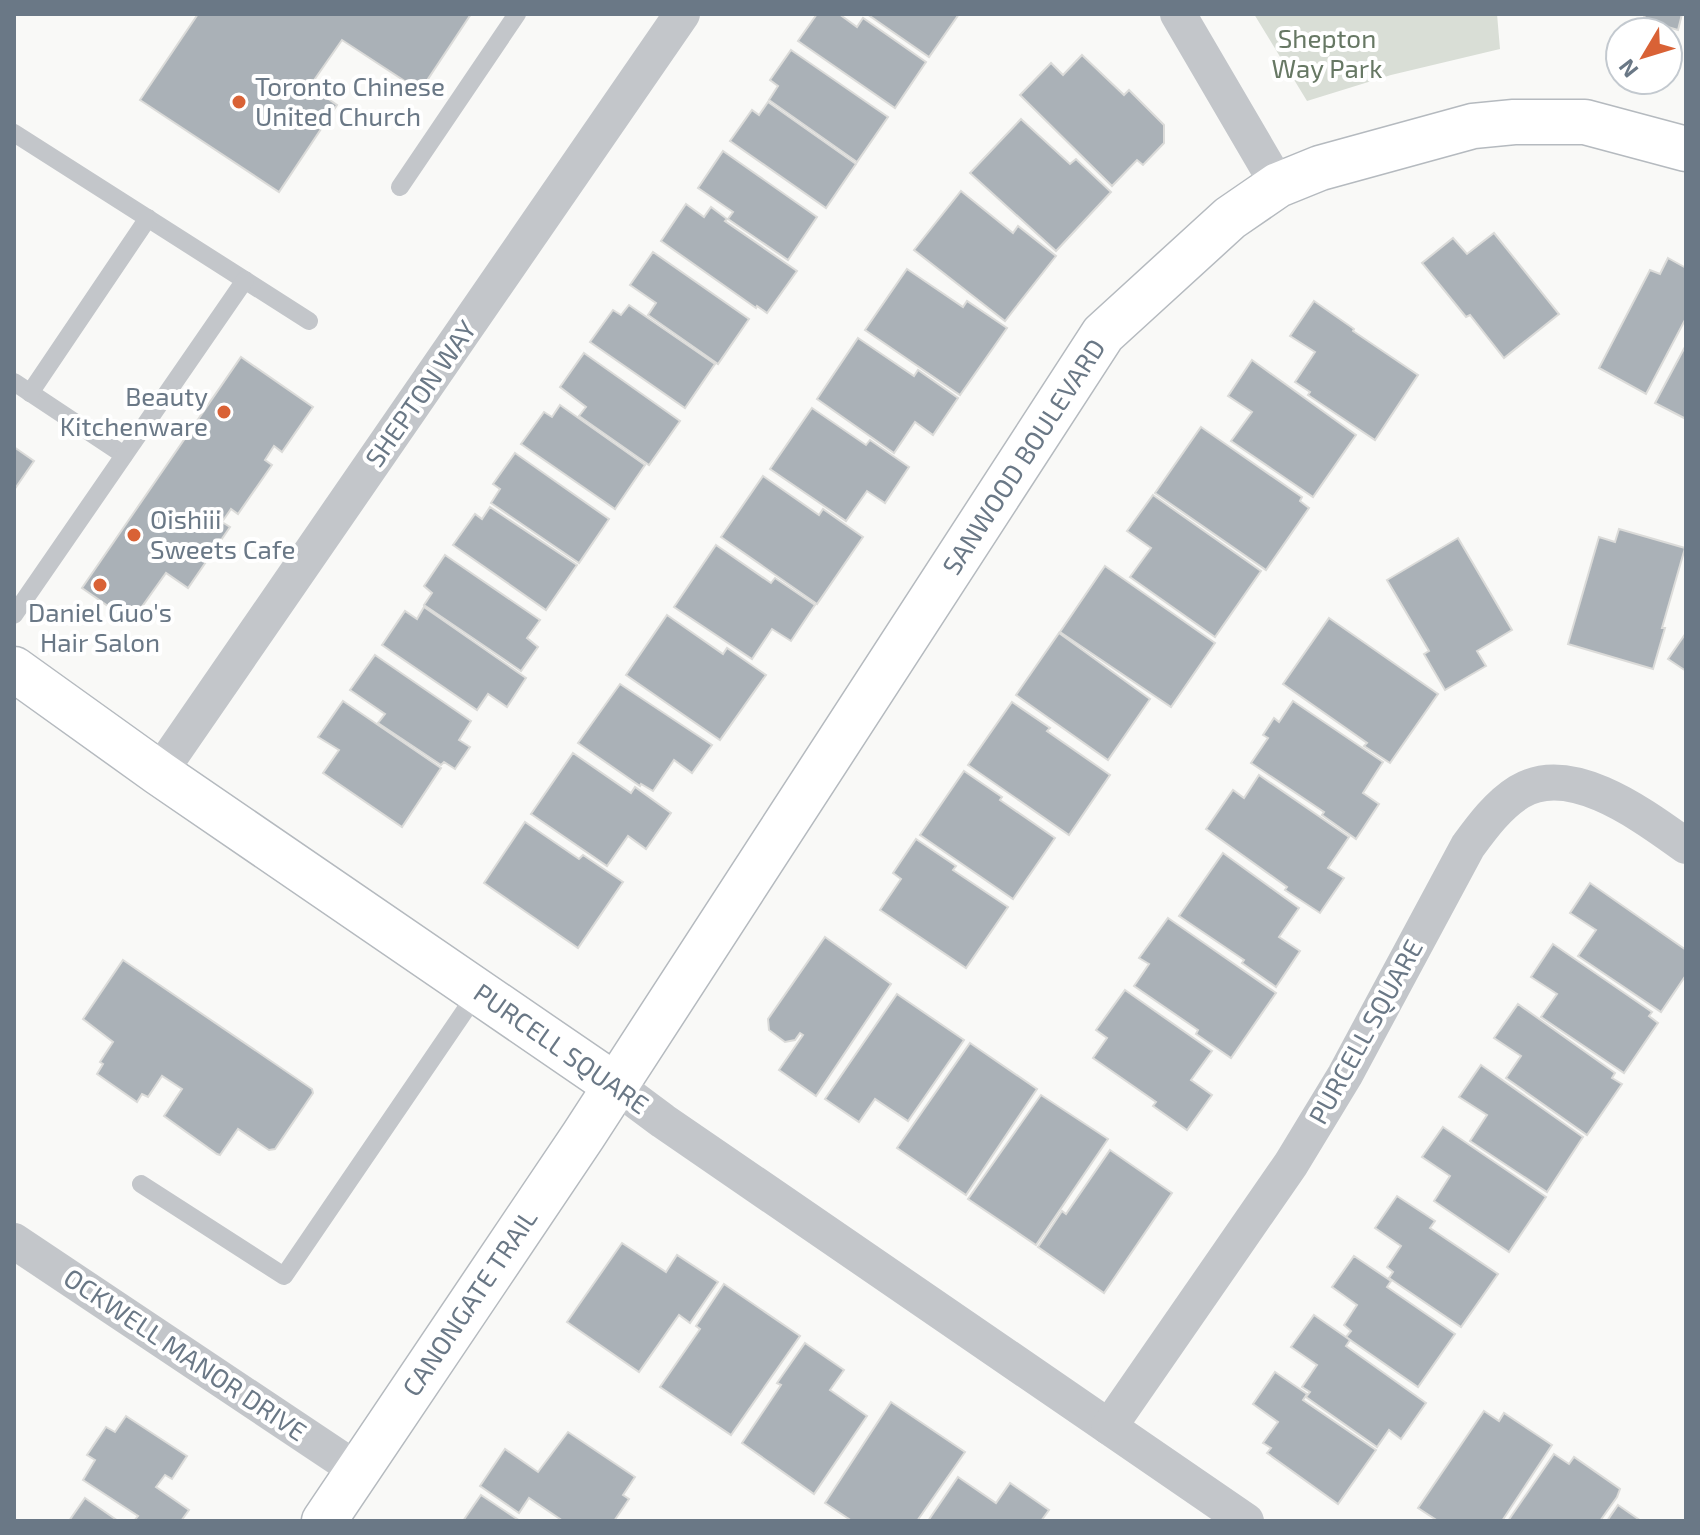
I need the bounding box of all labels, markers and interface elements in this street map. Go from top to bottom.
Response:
north arrow [1604,16,1684,96]
park label: Shepton Way Park [1272,22,1382,83]
text: N [1612,55,1643,83]
place label: Toronto Chinese United Church [255,70,445,131]
marker: Toronto Chinese United Church [230,93,248,111]
street label: SHEPTON WAY [358,314,482,472]
street label: SANWOOD BOULEVARD [935,333,1111,580]
place label: Beauty Kitchenware [60,380,208,441]
marker: Beauty Kitchenware [215,403,233,421]
place label: Oishiii Sweets Cafe [150,503,295,564]
marker: Oishiii Sweets Cafe [125,526,143,544]
marker: Daniel Guo's Hair Salon [91,576,109,594]
place label: Daniel Guo's Hair Salon [28,596,172,657]
street label: PURCELL SQUARE [1301,934,1428,1129]
street label: PURCELL SQUARE [469,976,655,1120]
street label: CANONGATE TRAIL [395,1203,543,1401]
street label: OCKWELL MANOR DRIVE [59,1261,313,1447]

